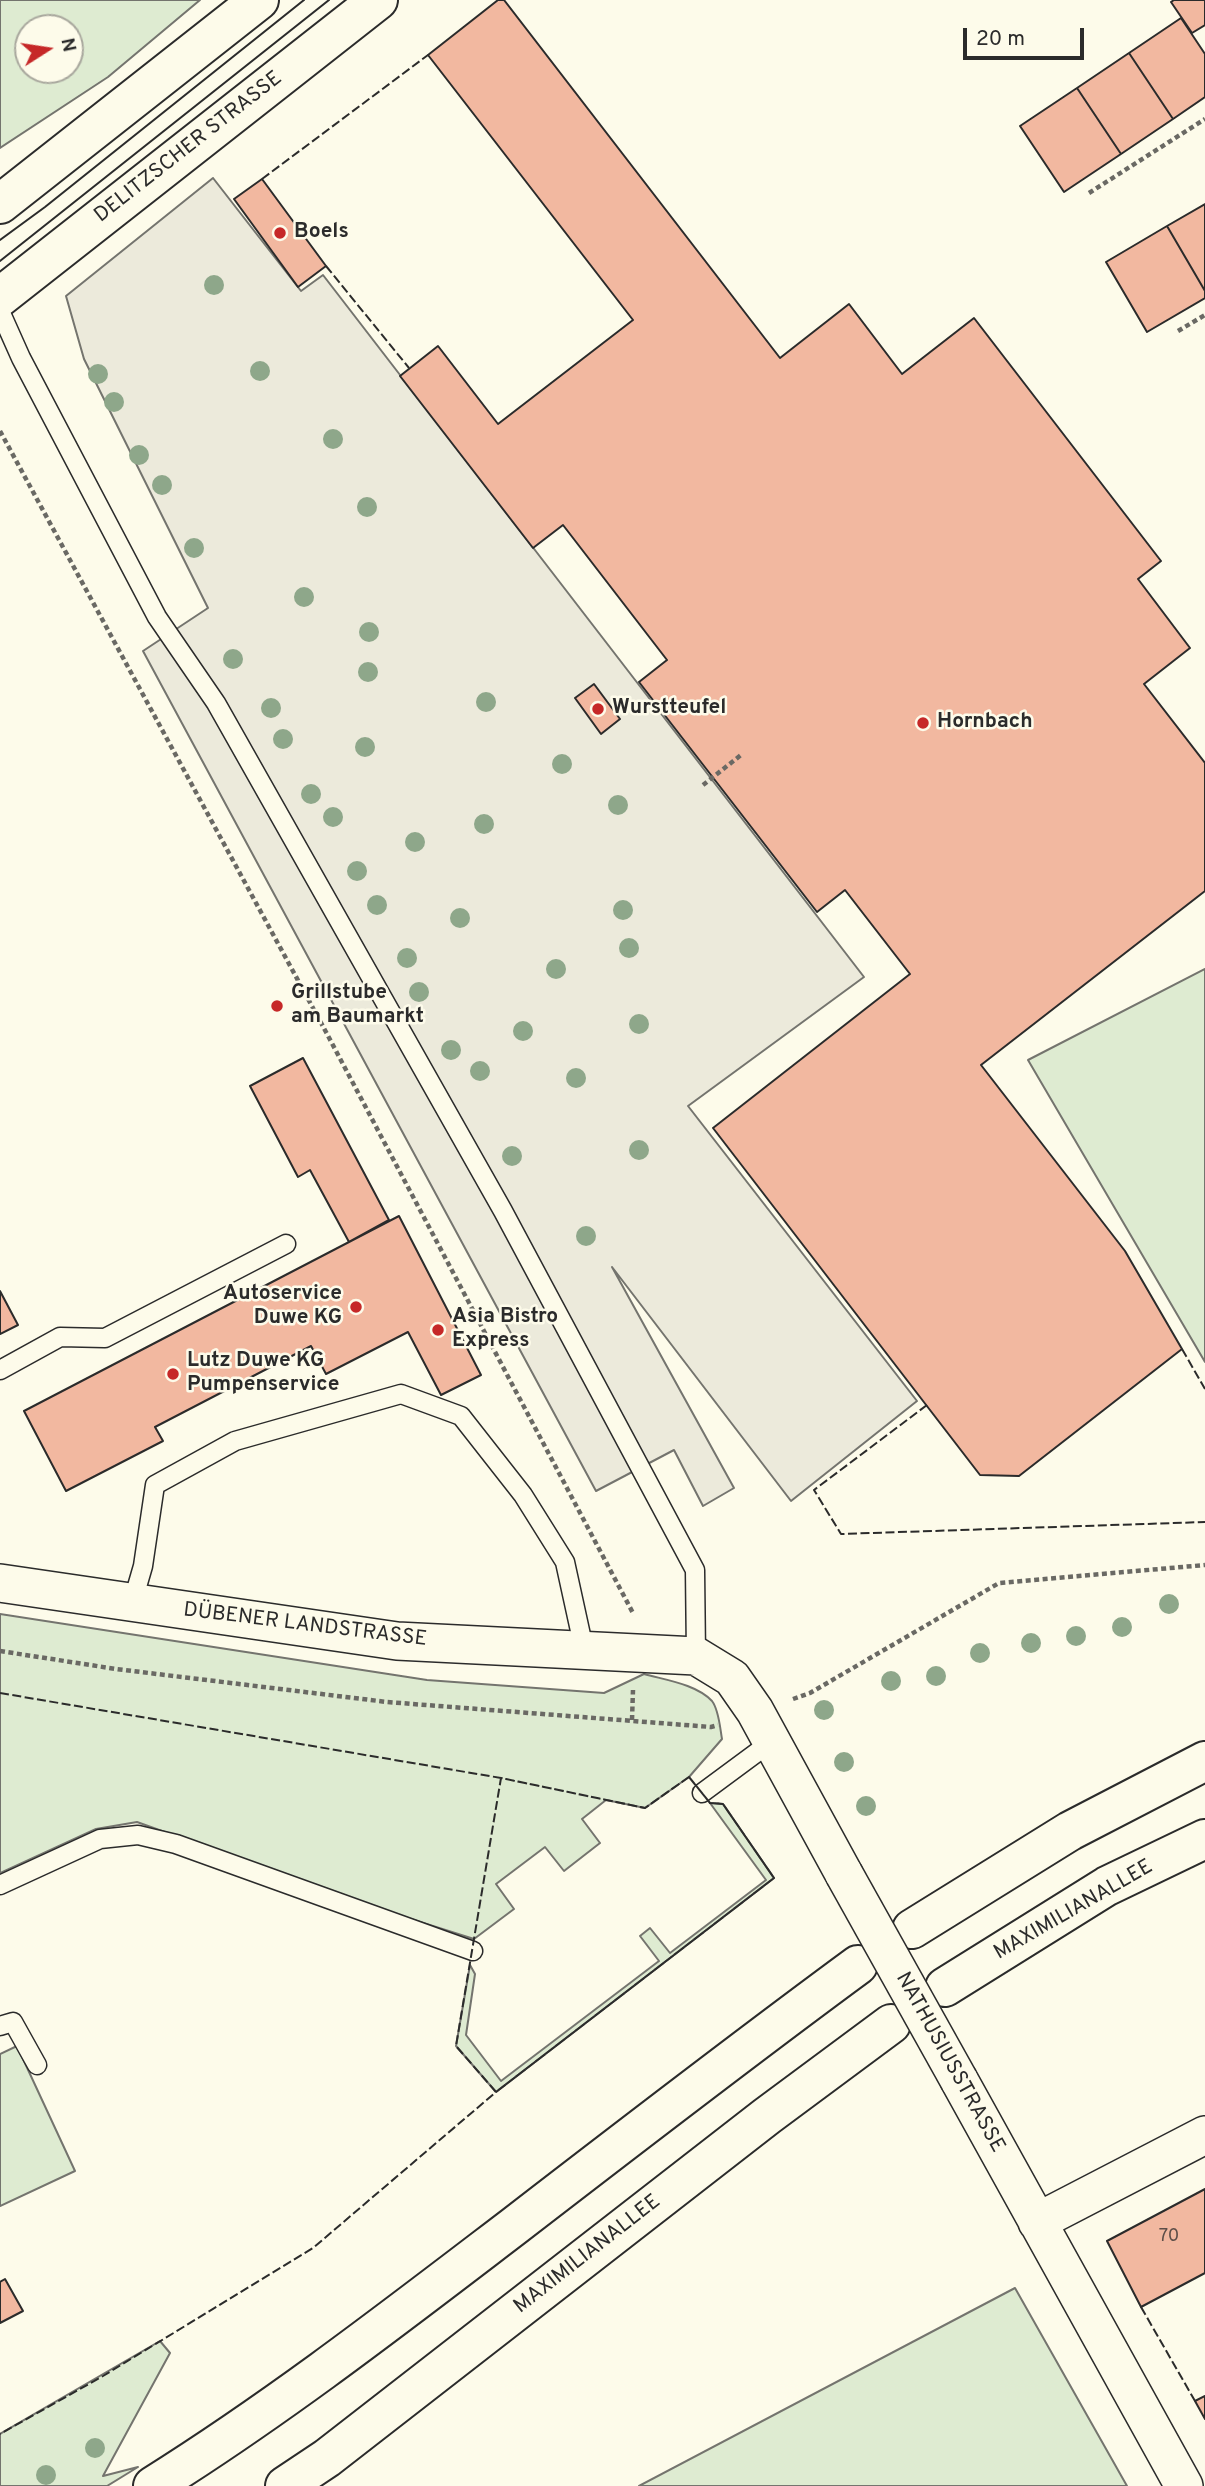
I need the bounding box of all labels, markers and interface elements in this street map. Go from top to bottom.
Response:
north arrow [14,14,84,84]
scale bar [967,14,1088,58]
text: 20 m [976,26,1025,53]
text: N [54,36,81,54]
street label: DELITZSCHER STRASSE [90,67,288,229]
place label: Boels [294,220,349,246]
marker: Boels [272,225,288,241]
place label: Wurstteufel [612,696,726,722]
marker: Wurstteufel [590,701,606,717]
place label: Hornbach [937,710,1033,736]
marker: Hornbach [915,715,931,731]
place label: Grillstube am Baumarkt [291,981,424,1031]
marker: Grillstube am Baumarkt [269,998,285,1014]
place label: Autoservice Duwe KG [223,1282,342,1332]
marker: Autoservice Duwe KG [348,1299,364,1315]
place label: Asia Bistro Express [452,1305,558,1355]
marker: Asia Bistro Express [430,1322,446,1338]
place label: Lutz Duwe KG Pumpenservice [187,1349,339,1399]
marker: Lutz Duwe KG Pumpenservice [165,1366,181,1382]
street label: DÜBENER LANDSTRASSE [182,1599,428,1653]
street label: MAXIMILIANALLEE [990,1855,1158,1967]
street label: NATHUSIUSSTRASSE [889,1968,1009,2158]
street label: MAXIMILIANALLEE [510,2190,666,2320]
house number: 70 [1159,2226,1179,2248]

